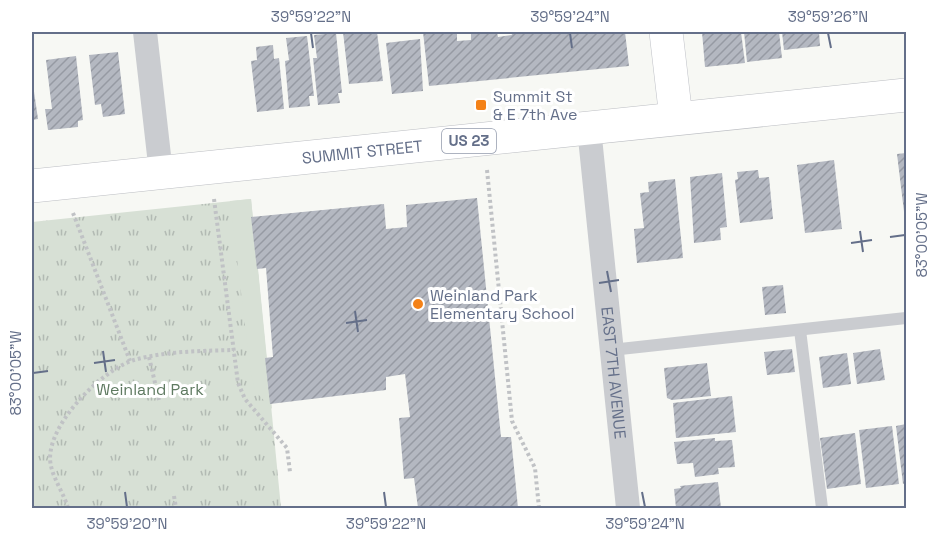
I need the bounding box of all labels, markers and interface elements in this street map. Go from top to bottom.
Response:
text: 39°59'22"N [271,7,351,26]
text: 39°59'24"N [530,7,610,26]
text: 39°59'26"N [788,7,868,26]
place label: Summit St & E 7th Ave [493,86,578,125]
marker: Summit St & E 7th Ave [474,98,488,112]
road number: US 23 [442,129,496,153]
street label: SUMMIT STREET [301,135,424,169]
text: 83°00'05"W [912,192,931,278]
place label: Weinland Park Elementary School [430,285,575,324]
marker: Weinland Park Elementary School [411,297,425,311]
street label: EAST 7TH AVENUE [596,306,631,440]
text: 83°00'05"W [6,330,25,416]
park label: Weinland Park [96,379,204,400]
text: 39°59'20"N [87,514,167,533]
text: 39°59'22"N [346,514,426,533]
text: 39°59'24"N [605,514,685,533]

